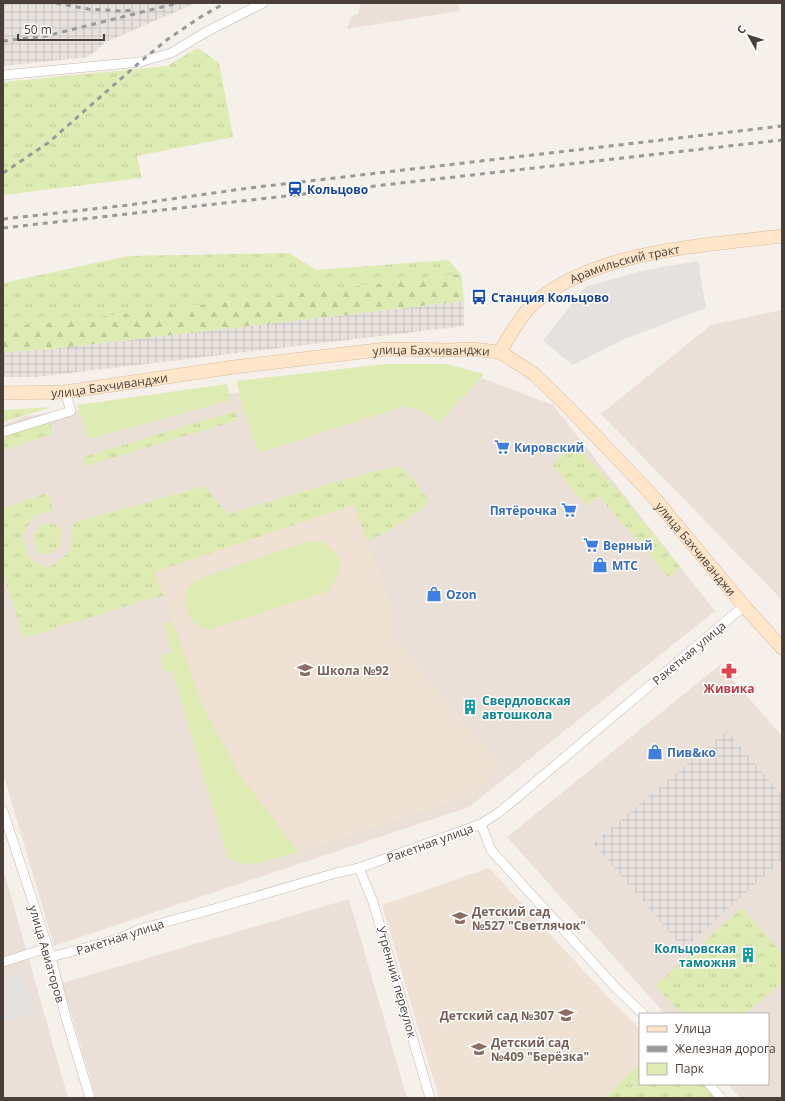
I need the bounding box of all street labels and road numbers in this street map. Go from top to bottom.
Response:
street label: Арамильский тракт [566,240,681,287]
street label: улица Бахчиванджи [371,340,491,359]
street label: улица Бахчиванджи [51,368,169,401]
street label: улица Бахчиванджи [652,498,740,599]
street label: Ракетная улица [649,617,729,689]
street label: Ракетная улица [384,819,476,867]
street label: улица Авиаторов [25,903,69,1005]
street label: Ракетная улица [74,915,166,959]
street label: Утренний переулок [373,924,421,1041]

